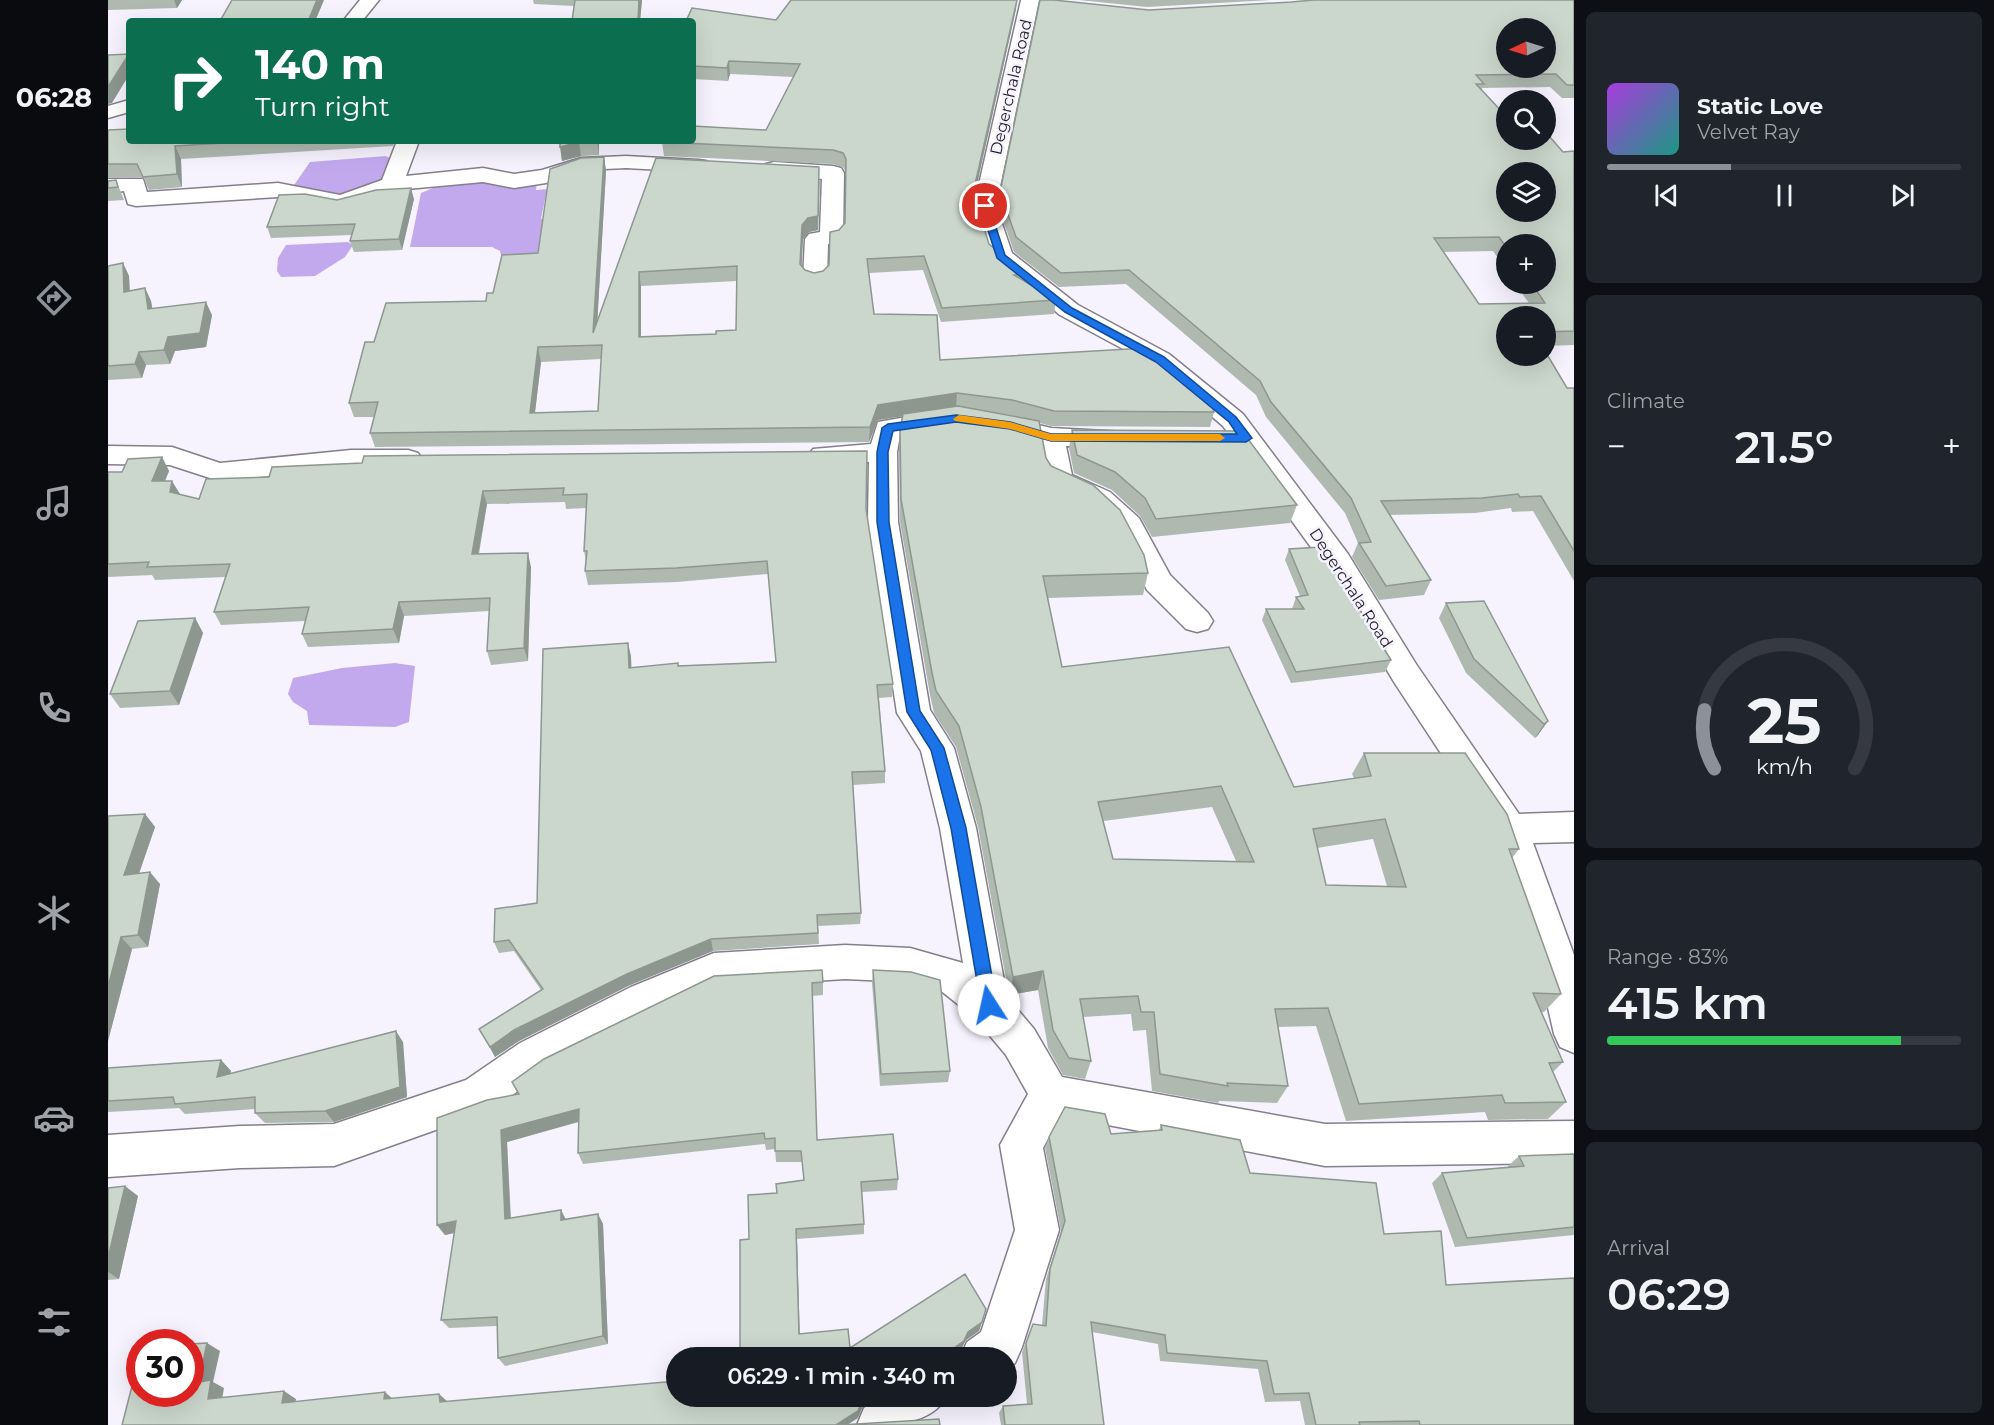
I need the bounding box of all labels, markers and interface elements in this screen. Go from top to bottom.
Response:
street label: Degerchala Road [986,17,1036,157]
north arrow [1496,18,1556,78]
map controls [1496,18,1556,366]
text: 140 m [255,38,385,90]
icon: right [156,42,234,120]
text: 06:28 [16,81,92,114]
text: Turn right [255,90,390,123]
button: search [1496,90,1556,150]
text: Static Love [1697,93,1823,120]
text: Velvet Ray [1697,120,1800,144]
button: layers [1496,162,1556,222]
icon: previous [1650,179,1683,212]
icon: pause [1768,179,1801,212]
icon: next [1886,179,1919,212]
pin [959,180,1010,231]
icon: arrive [968,189,1001,222]
button: + [1496,234,1556,294]
icon: directions [33,277,75,319]
button: − [1496,306,1556,366]
text: Climate [1607,389,1685,413]
text: 21.5° [1734,419,1834,474]
text: − [1607,426,1626,466]
text: + [1942,426,1961,466]
icon: music [33,482,75,524]
street label: Degerchala Road [1305,525,1397,651]
text: 25 [1747,684,1821,760]
icon: phone [33,687,75,729]
text: km/h [1755,754,1813,780]
icon: climate [33,892,75,934]
text: Range · 83% [1607,945,1728,969]
position arrow [957,973,1021,1037]
text: 415 km [1607,975,1768,1030]
icon: car [33,1097,75,1139]
text: Arrival [1607,1236,1670,1260]
text: 06:29 [1607,1266,1731,1321]
icon: filters [33,1301,75,1343]
speed limit sign: 30 [126,1329,204,1407]
text: 06:29 · 1 min · 340 m [727,1363,956,1390]

